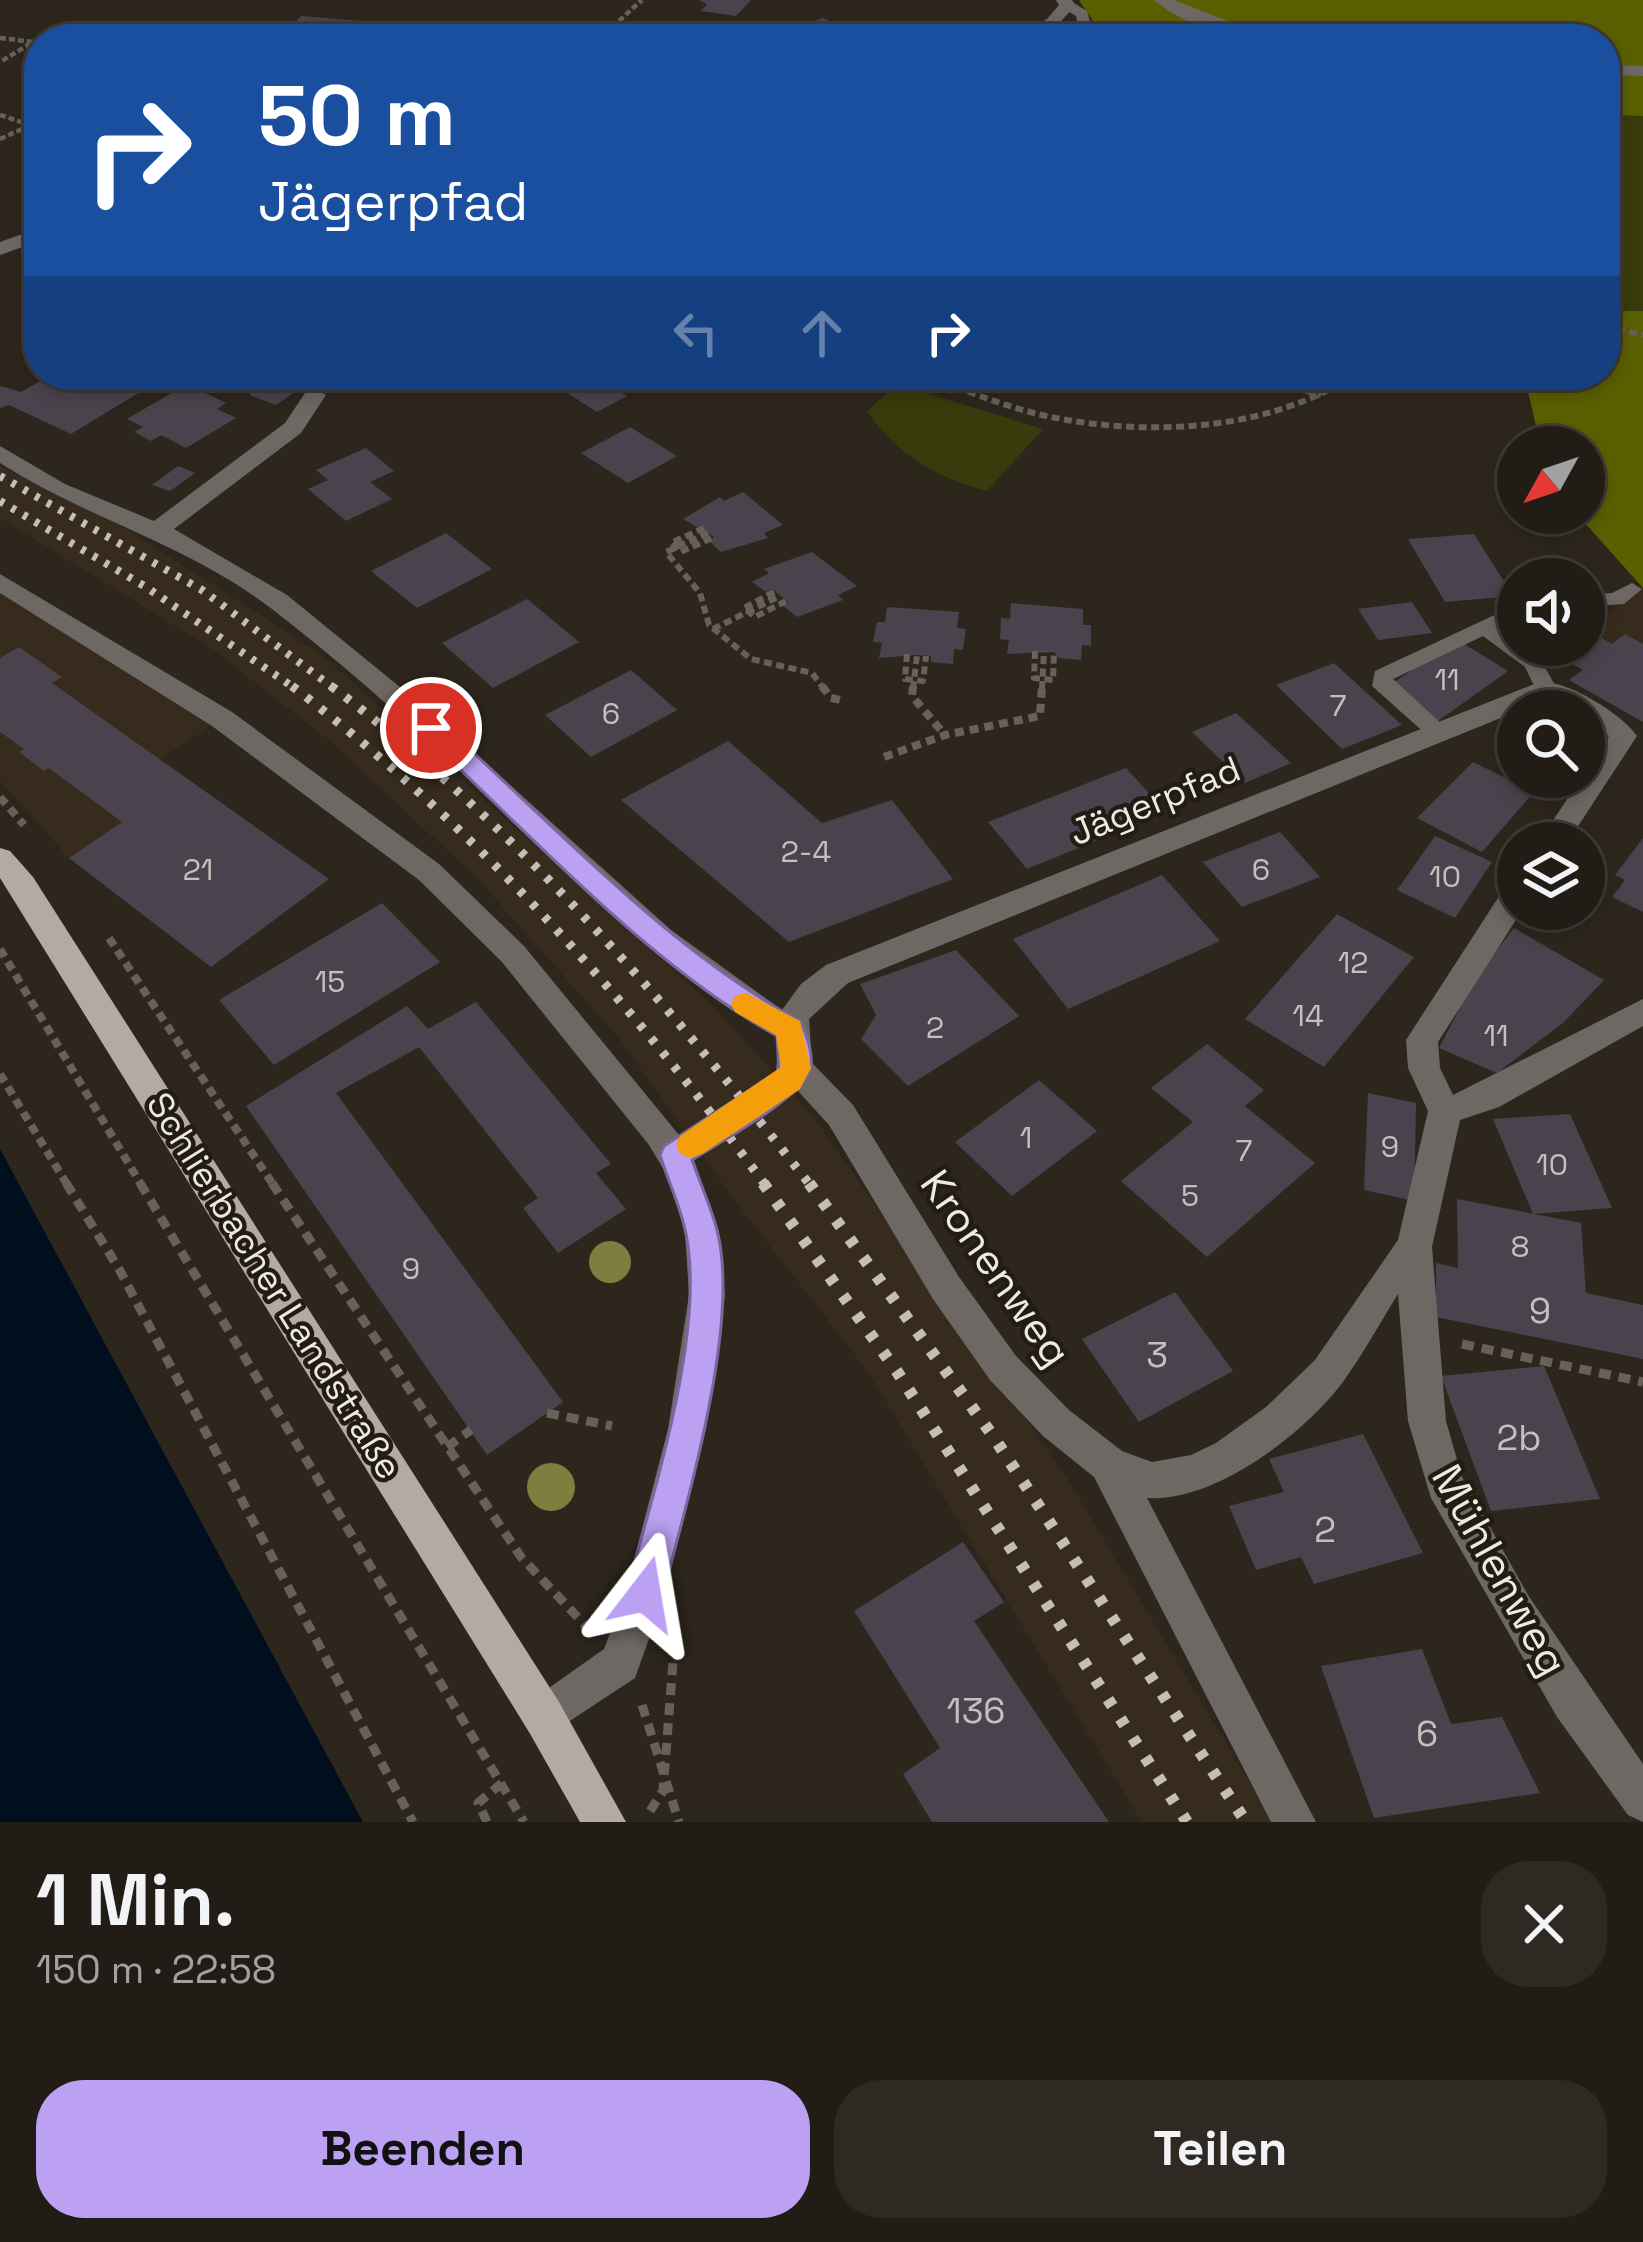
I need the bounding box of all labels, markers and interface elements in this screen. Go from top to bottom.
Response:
text: 50 m [258,62,456,170]
icon: right [60,72,216,228]
text: Jägerpfad [258,167,528,236]
icon: left [663,300,729,366]
icon: ahead [789,300,855,366]
icon: right [915,300,981,366]
north arrow [1497,426,1605,534]
map controls [1497,426,1605,930]
button: sound [1497,558,1605,666]
house number: 11 [1434,660,1460,699]
pin [380,677,482,779]
house number: 7 [1330,686,1346,725]
button: search [1497,690,1605,798]
house number: 6 [602,694,620,733]
icon: arrive [398,695,464,761]
street label: Jägerpfad [1063,746,1247,856]
button: layers [1497,822,1605,930]
house number: 2-4 [781,832,831,871]
house number: 21 [183,850,213,889]
house number: 6 [1252,850,1270,889]
house number: 10 [1429,857,1461,896]
house number: 12 [1338,943,1368,982]
house number: 15 [315,962,345,1001]
house number: 14 [1292,996,1324,1035]
house number: 2 [926,1008,944,1047]
house number: 11 [1483,1016,1509,1055]
street label: Schlierbacher Landstraße [136,1084,412,1488]
house number: 1 [1020,1118,1032,1157]
house number: 9 [1381,1127,1399,1166]
house number: 7 [1236,1131,1252,1170]
house number: 10 [1536,1145,1568,1184]
street label: Kronenweg [909,1159,1083,1377]
house number: 5 [1181,1176,1199,1215]
house number: 8 [1511,1227,1529,1266]
house number: 9 [402,1249,420,1288]
house number: 9 [1529,1288,1551,1334]
house number: 3 [1146,1332,1168,1378]
house number: 2b [1497,1415,1541,1461]
street label: Mühlenweg [1420,1455,1580,1685]
house number: 2 [1314,1507,1336,1553]
position arrow [582,1531,708,1657]
house number: 136 [947,1688,1005,1734]
house number: 6 [1416,1711,1438,1757]
text: 1 Min. [36,1854,235,1946]
button: close [1481,1861,1607,1987]
text: 150 m · 22:58 [36,1945,276,1994]
button: Beenden [36,2080,810,2218]
button: Teilen [834,2080,1607,2218]

